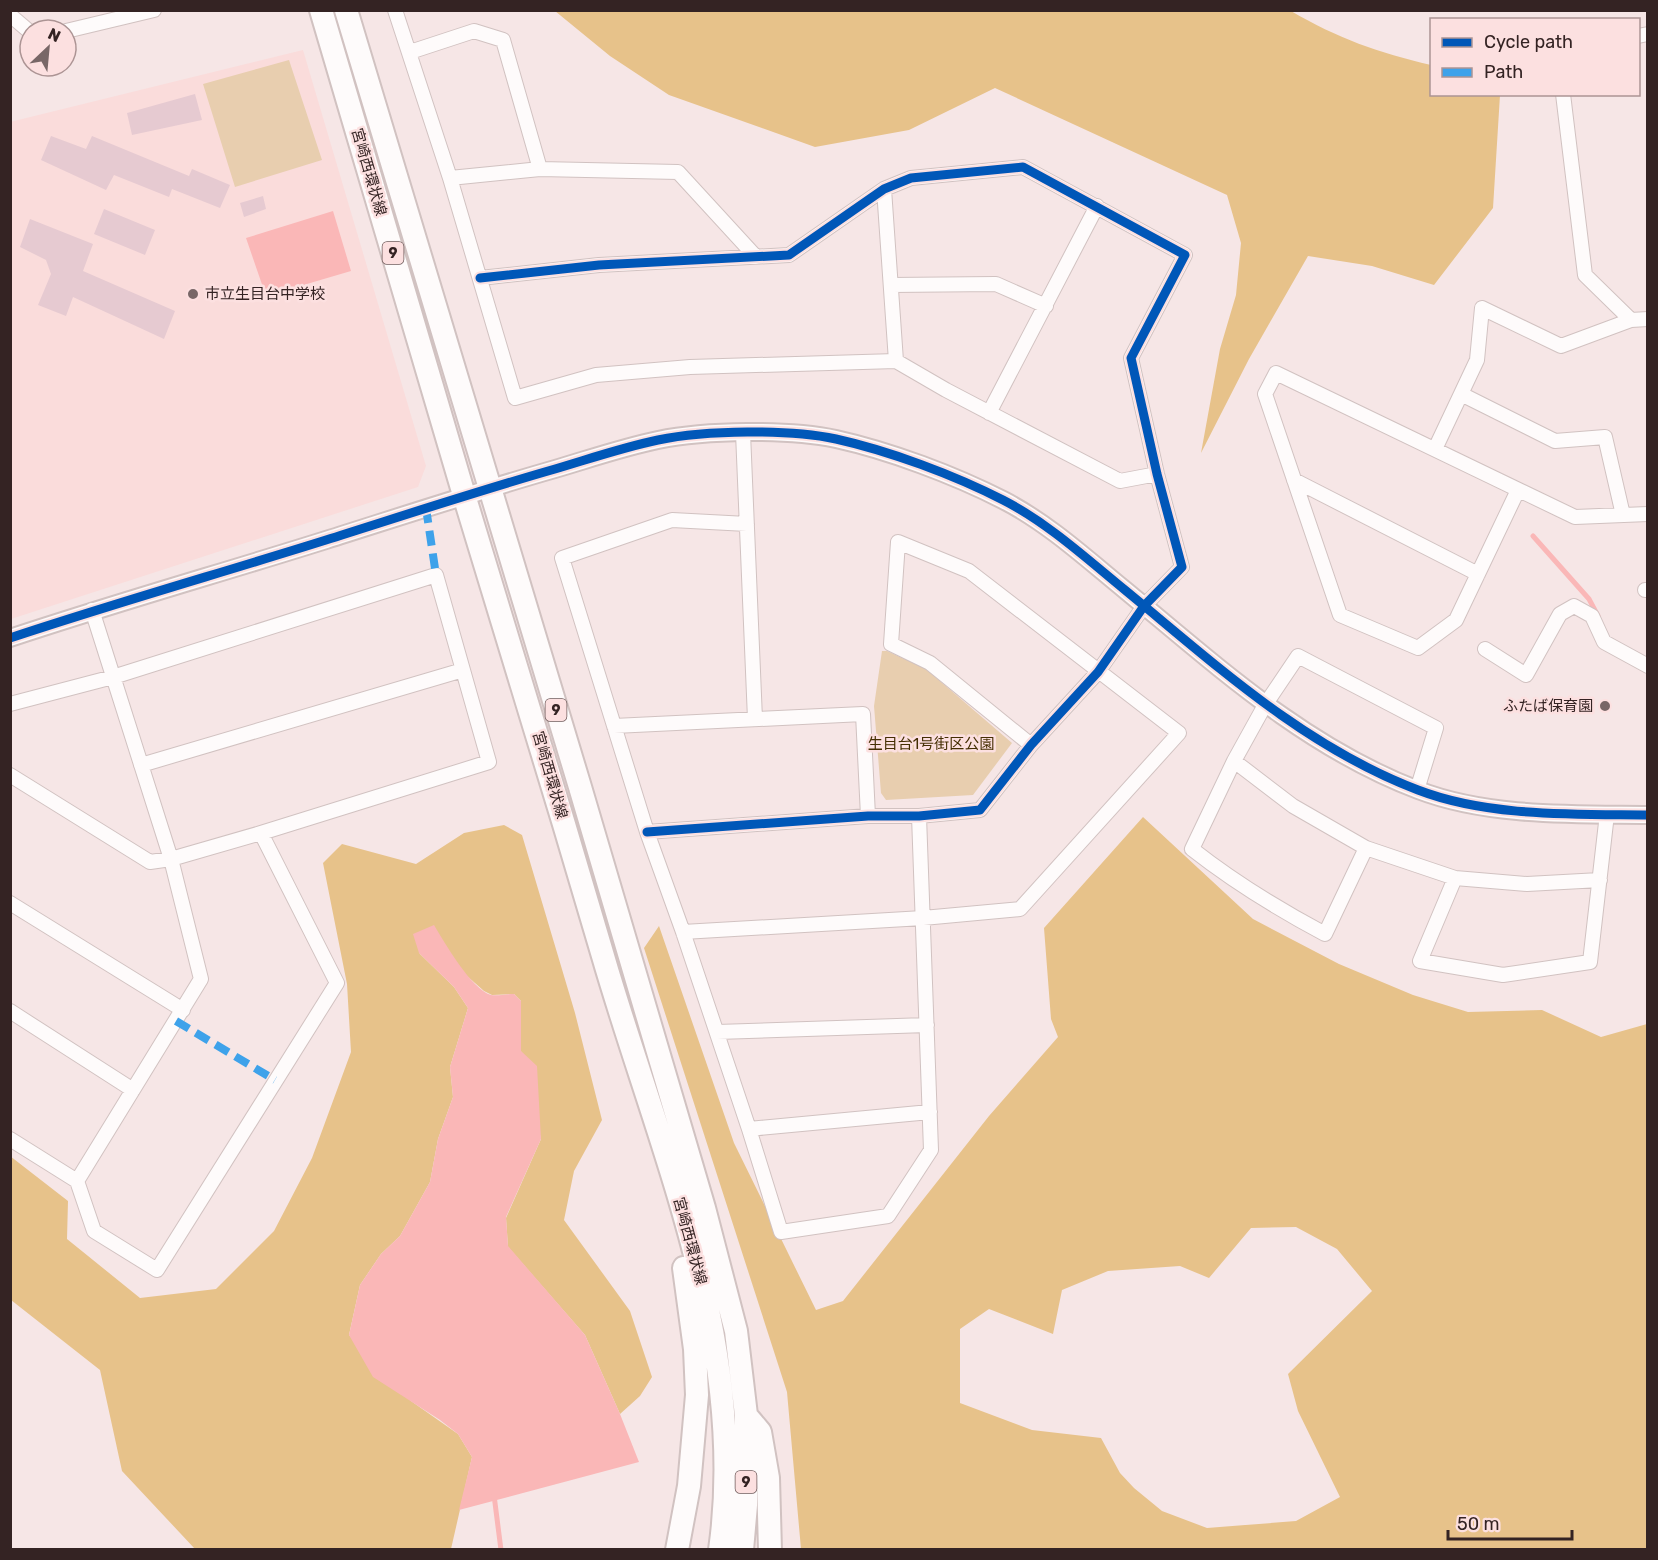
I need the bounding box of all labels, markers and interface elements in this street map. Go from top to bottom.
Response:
north arrow [18,18,78,78]
legend [1430,18,1640,96]
text: N [45,24,64,46]
text: Cycle path [1484,31,1573,53]
text: Path [1484,61,1523,83]
street label: 宮崎西環状線 [348,126,390,218]
road number: 9 [382,242,404,264]
place label: 市立生目台中学校 [205,285,325,303]
marker: 市立生目台中学校 [186,287,200,301]
place label: ふたば保育園 [1503,697,1593,715]
road number: 9 [546,699,566,721]
marker: ふたば保育園 [1598,699,1612,713]
street label: 宮崎西環状線 [529,729,571,821]
park label: 生目台1号街区公園 [868,735,994,753]
street label: 宮崎西環状線 [670,1195,710,1287]
road number: 9 [736,1471,756,1493]
scale bar [1448,1503,1572,1541]
text: 50 m [1457,1513,1500,1535]

